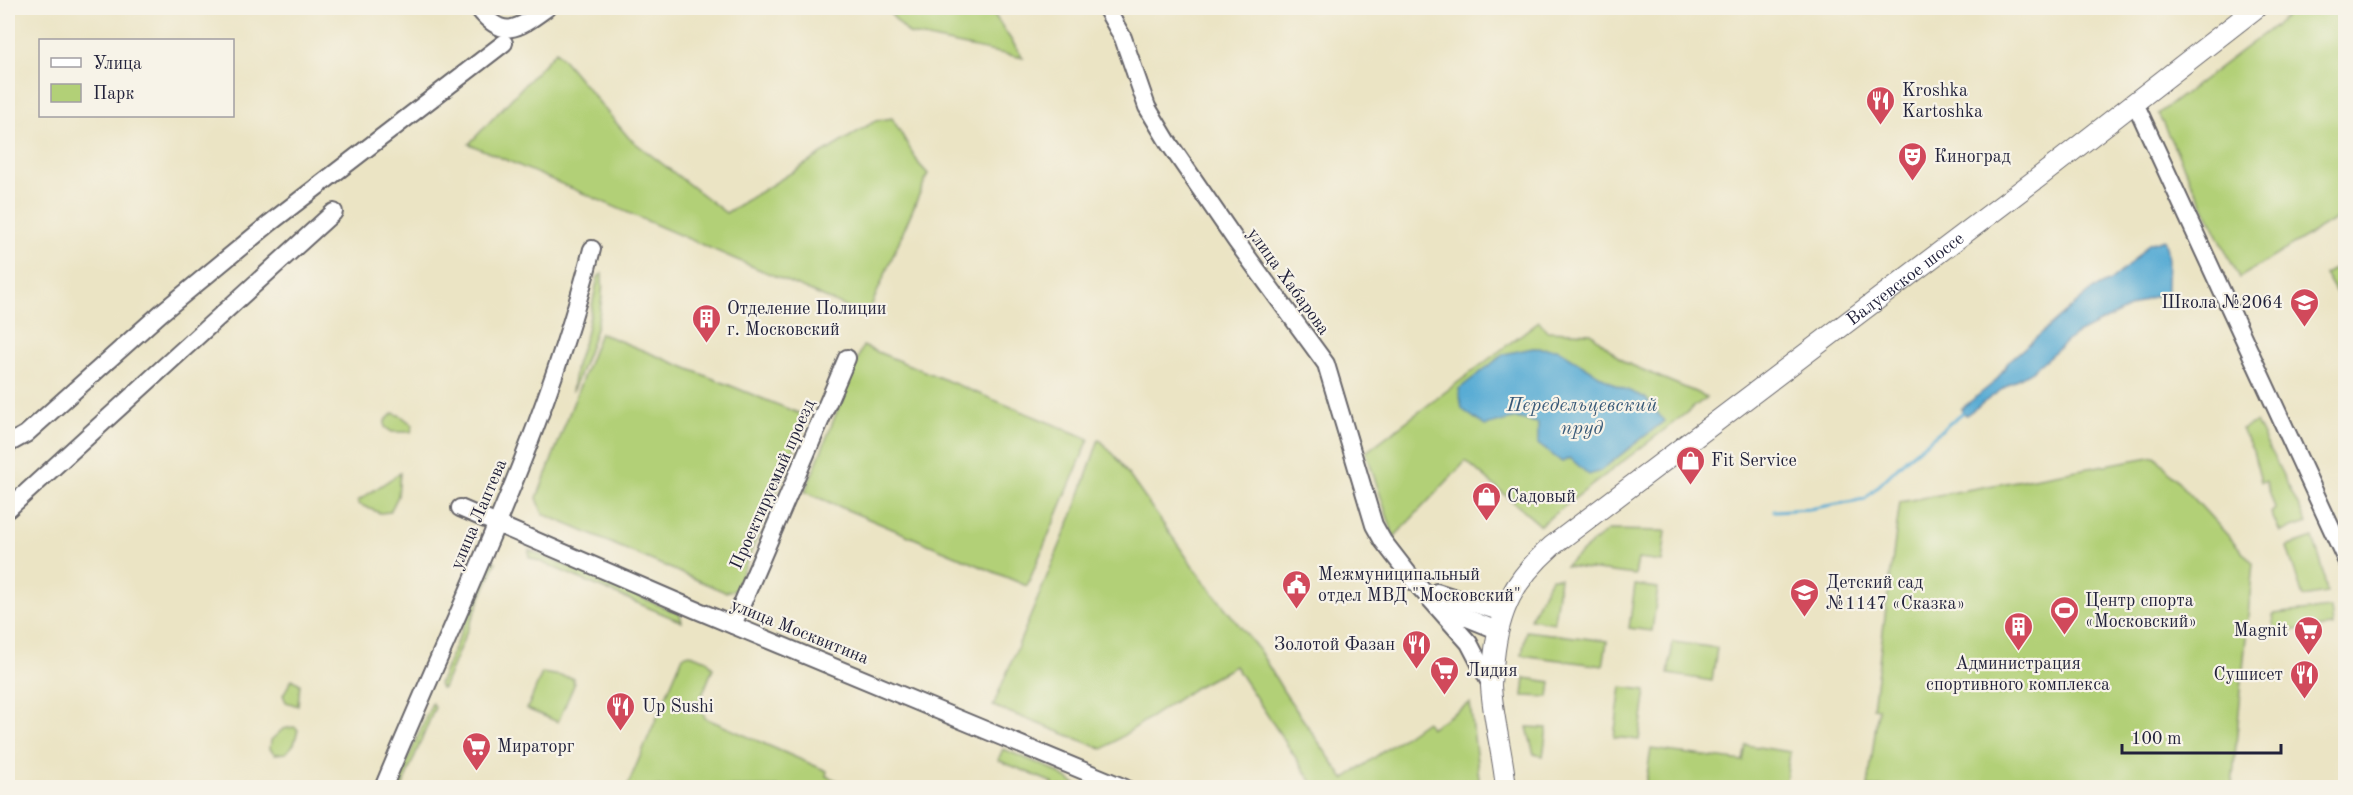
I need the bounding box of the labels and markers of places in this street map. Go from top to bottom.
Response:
place label: Kroshka Kartoshka [1902,82,1983,121]
restaurant icon: Kroshka Kartoshka [1865,84,1897,126]
theatre icon: Киноград [1897,140,1929,182]
place label: Киноград [1934,148,2011,166]
school or university icon: Школа №2064 [2288,286,2320,328]
place label: Школа №2064 [2161,294,2283,312]
place label: Отделение Полиции г. Московский [727,300,887,339]
building icon: Отделение Полиции г. Московский [690,302,722,344]
shop icon: Fit Service [1674,444,1706,486]
place label: Fit Service [1711,452,1797,470]
shop icon: Садовый [1470,480,1502,522]
place label: Садовый [1507,488,1576,506]
place label: Межмуниципальный отдел МВД "Московский" [1318,566,1521,605]
public building icon: Межмуниципальный отдел МВД "Московский" [1281,568,1313,610]
place label: Детский сад №1147 «Сказка» [1826,574,1965,613]
school or university icon: Детский сад №1147 «Сказка» [1789,576,1821,618]
place label: Центр спорта «Московский» [2085,592,2197,631]
sports icon: Центр спорта «Московский» [2048,594,2080,636]
building icon: Администрация спортивного комплекса [2002,610,2034,652]
supermarket icon: Magnit [2293,614,2325,656]
place label: Magnit [2233,622,2288,640]
restaurant icon: Золотой Фазан [1400,628,1432,670]
place label: Золотой Фазан [1274,636,1395,654]
supermarket icon: Лидия [1429,654,1461,696]
place label: Администрация спортивного комплекса [1926,655,2110,694]
restaurant icon: Сушисет [2288,658,2320,700]
place label: Лидия [1466,662,1518,680]
place label: Сушисет [2213,666,2283,684]
restaurant icon: Up Sushi [605,690,637,732]
place label: Up Sushi [642,698,714,716]
supermarket icon: Мираторг [460,730,492,772]
place label: Мираторг [497,738,575,756]

